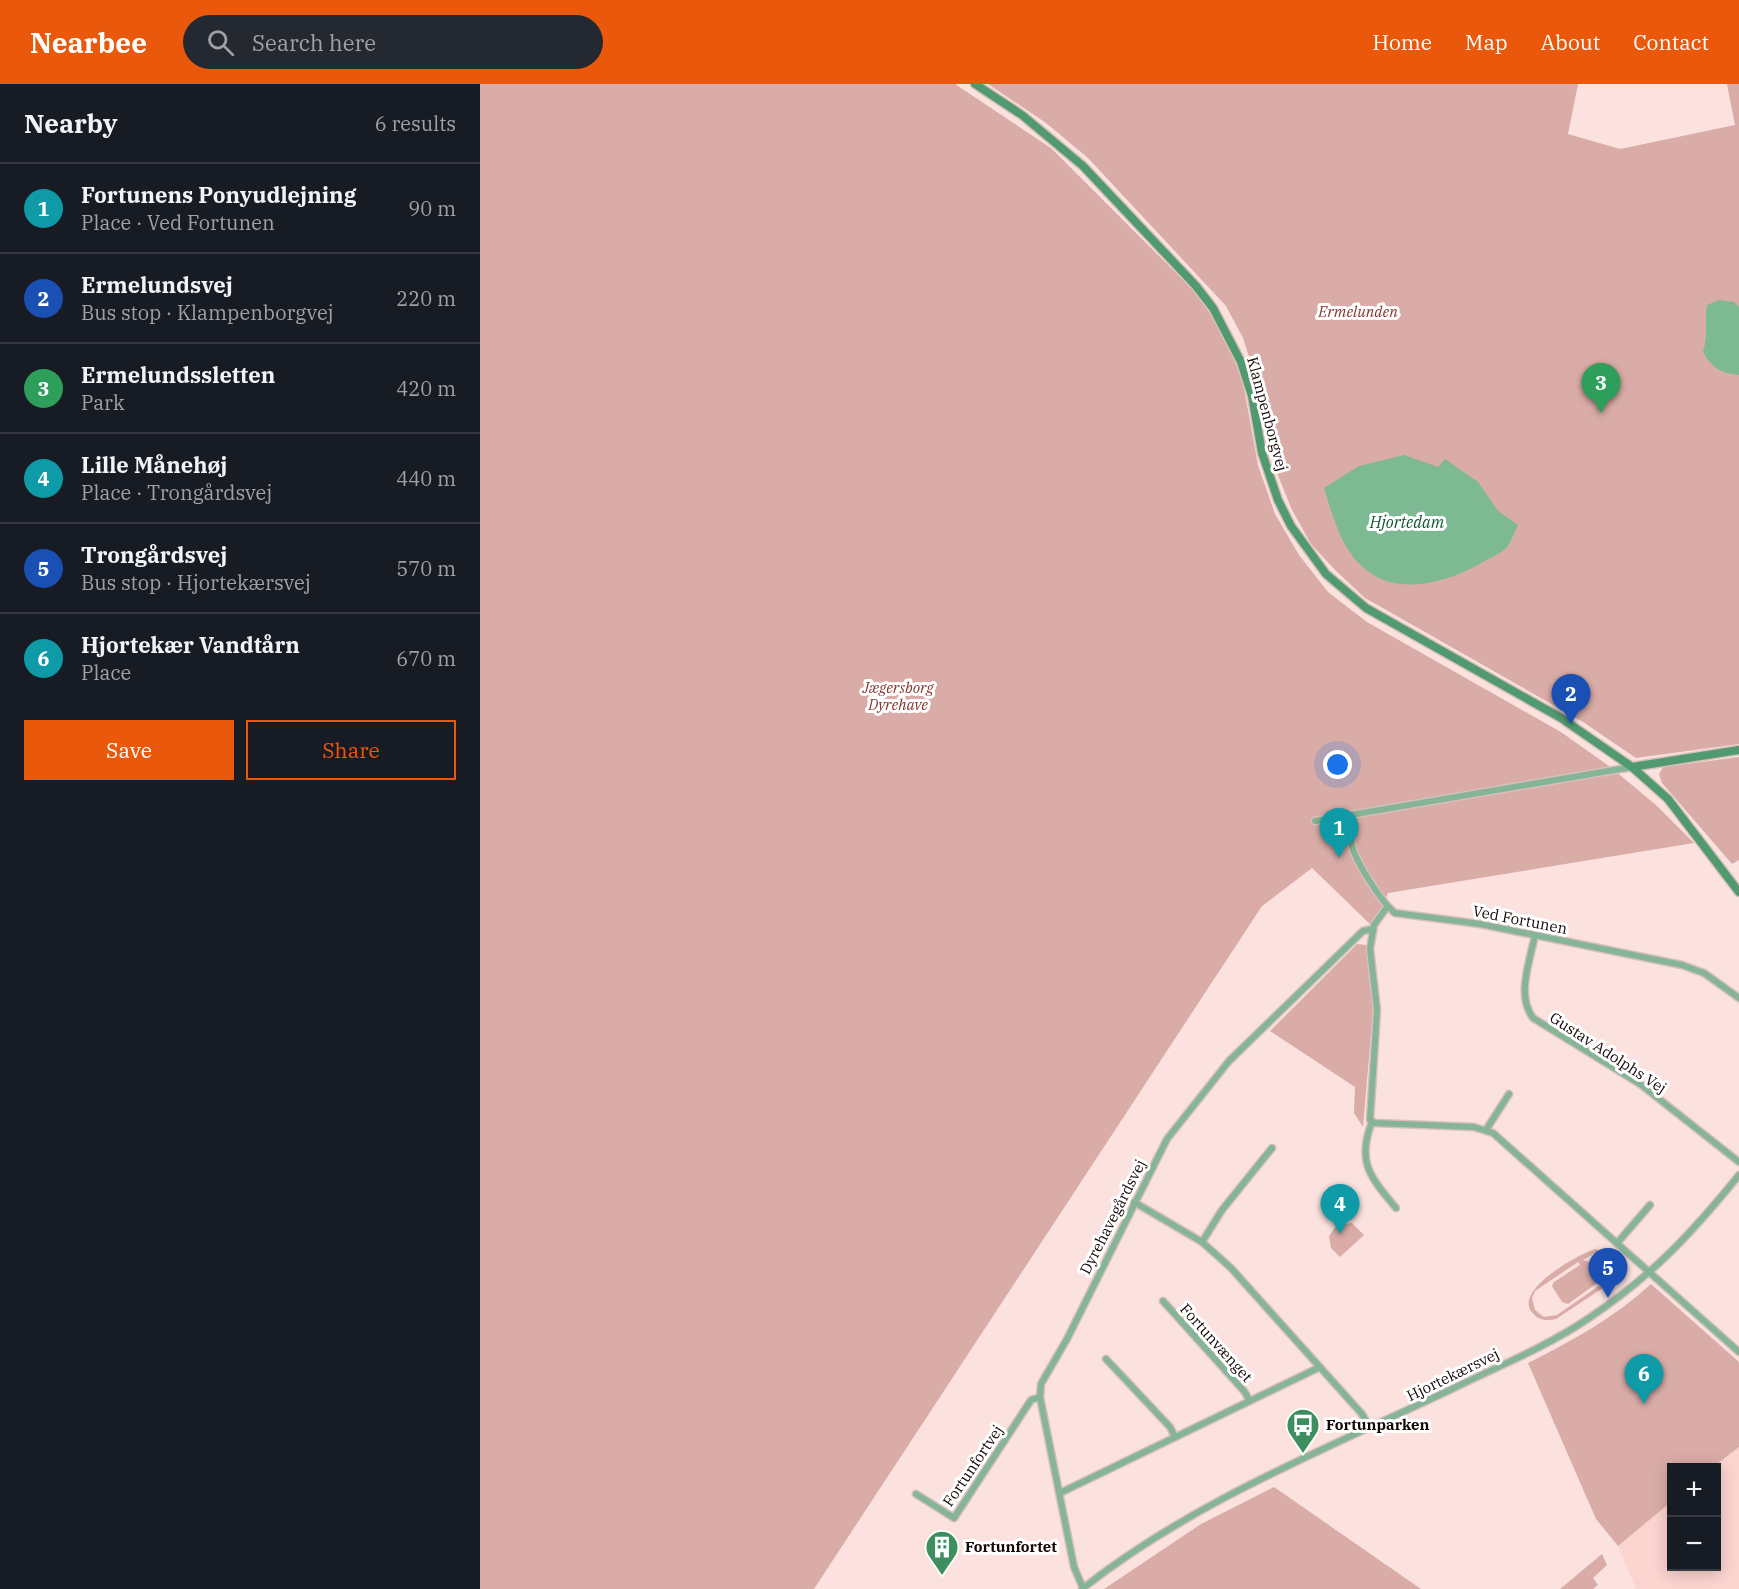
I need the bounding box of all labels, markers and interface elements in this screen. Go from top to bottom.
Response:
search box [183,15,603,69]
text: Nearbee [30,24,147,61]
icon: search [204,26,237,59]
text: Search here [252,28,376,57]
text: Home [1372,28,1432,56]
text: Map [1465,28,1508,56]
text: About [1541,28,1600,56]
text: Contact [1633,28,1709,56]
text: Nearby [24,106,118,140]
text: 6 results [375,110,456,137]
text: Fortunens Ponyudlejning [81,180,356,209]
text: 1 [38,195,50,222]
text: 90 m [408,195,456,222]
text: Place · Ved Fortunen [81,209,275,236]
text: Ermelundsvej [81,270,233,299]
text: 2 [38,285,50,312]
text: 220 m [396,285,456,312]
text: Bus stop · Klampenborgvej [81,299,334,326]
park label: Ermelunden [1317,302,1398,321]
street label: Klampenborgvej [1243,355,1292,473]
text: Ermelundssletten [81,360,275,389]
pin: 3 [1582,364,1620,413]
text: 3 [38,375,50,402]
text: 420 m [396,375,456,402]
text: Park [81,389,125,416]
text: Lille Månehøj [81,450,227,479]
text: 4 [38,465,50,492]
text: 440 m [396,465,456,492]
text: Place · Trongårdsvej [81,479,272,506]
water label: Hjortedam [1369,512,1445,532]
text: Trongårdsvej [81,540,227,569]
text: 5 [38,555,50,582]
text: 570 m [396,555,456,582]
text: Bus stop · Hjortekærsvej [81,569,311,596]
text: Hjortekær Vandtårn [81,630,300,659]
text: 6 [38,645,50,672]
text: 670 m [396,645,456,672]
text: Place [81,659,131,686]
pin: 2 [1552,674,1590,724]
park label: Jægersborg Dyrehave [861,678,935,714]
button: Save [24,720,234,780]
button: Share [246,720,456,780]
your location [1323,750,1352,779]
pin: 1 [1320,808,1358,858]
street label: Ved Fortunen [1471,901,1569,938]
street label: Gustav Adolphs Vej [1546,1008,1670,1097]
street label: Dyrehavegårdsvej [1075,1156,1150,1277]
pin: 4 [1320,1184,1360,1234]
pin: 5 [1588,1248,1628,1298]
street label: Fortunvænget [1176,1299,1257,1386]
street label: Hjortekærsvej [1404,1344,1502,1405]
pin: 6 [1624,1354,1664,1404]
bus stop icon: Fortunparken [1285,1407,1321,1454]
place label: Fortunparken [1326,1415,1430,1434]
street label: Fortunfortvej [938,1421,1007,1510]
map controls [1667,1463,1721,1571]
button: + [1667,1463,1721,1517]
button: − [1667,1517,1721,1571]
building icon: Fortunfortet [924,1529,960,1576]
place label: Fortunfortet [965,1537,1057,1556]

